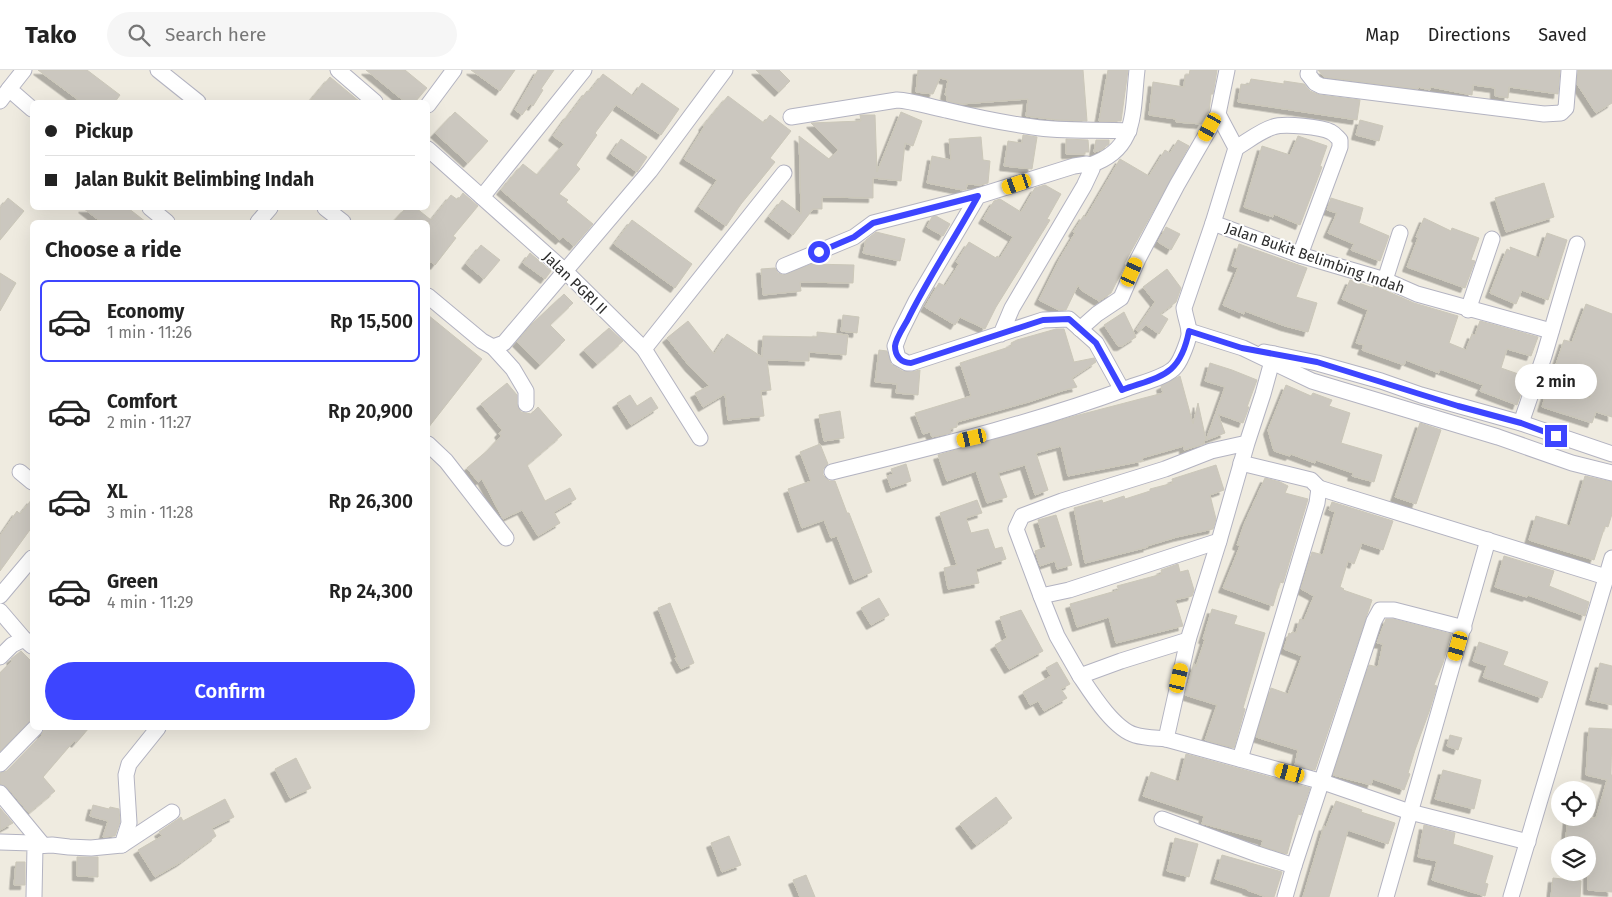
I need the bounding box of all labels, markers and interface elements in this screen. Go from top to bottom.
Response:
search box [107,12,457,57]
text: Tako [25,21,77,49]
icon: search [125,21,153,49]
text: Search here [165,23,266,46]
text: Map [1365,24,1400,46]
text: Directions [1428,24,1510,46]
text: Saved [1538,24,1587,46]
car [1196,110,1223,144]
text: Pickup [75,120,133,143]
text: Jalan Bukit Belimbing Indah [75,168,314,191]
car [1000,172,1033,196]
street label: Jalan Bukit Belimbing Indah [1223,219,1407,297]
text: Choose a ride [45,236,181,263]
route start [808,241,830,263]
street label: Jalan PGRI II [539,248,611,318]
car [1119,255,1144,289]
icon: car [47,299,92,344]
text: Economy [107,300,184,323]
text: Rp 15,500 [330,310,413,333]
text: 1 min · 11:26 [107,323,192,342]
callout: 2 min [1515,364,1597,398]
text: 2 min [1536,372,1576,391]
icon: car [47,389,92,434]
text: Comfort [107,390,177,413]
text: Rp 20,900 [328,400,413,423]
text: 2 min · 11:27 [107,413,191,432]
route end [1545,425,1567,447]
car [955,427,988,449]
icon: car [47,479,92,524]
text: XL [107,480,128,503]
text: Rp 26,300 [328,490,413,513]
text: 3 min · 11:28 [107,503,193,522]
icon: car [47,569,92,614]
text: Green [107,570,158,593]
text: Rp 24,300 [329,580,413,603]
text: 4 min · 11:29 [107,593,193,612]
car [1446,630,1469,662]
button: Confirm [45,662,415,720]
car [1168,662,1189,694]
car [1273,762,1306,784]
map controls [1551,781,1596,881]
button: locate [1551,781,1596,826]
button: layers [1551,836,1596,881]

